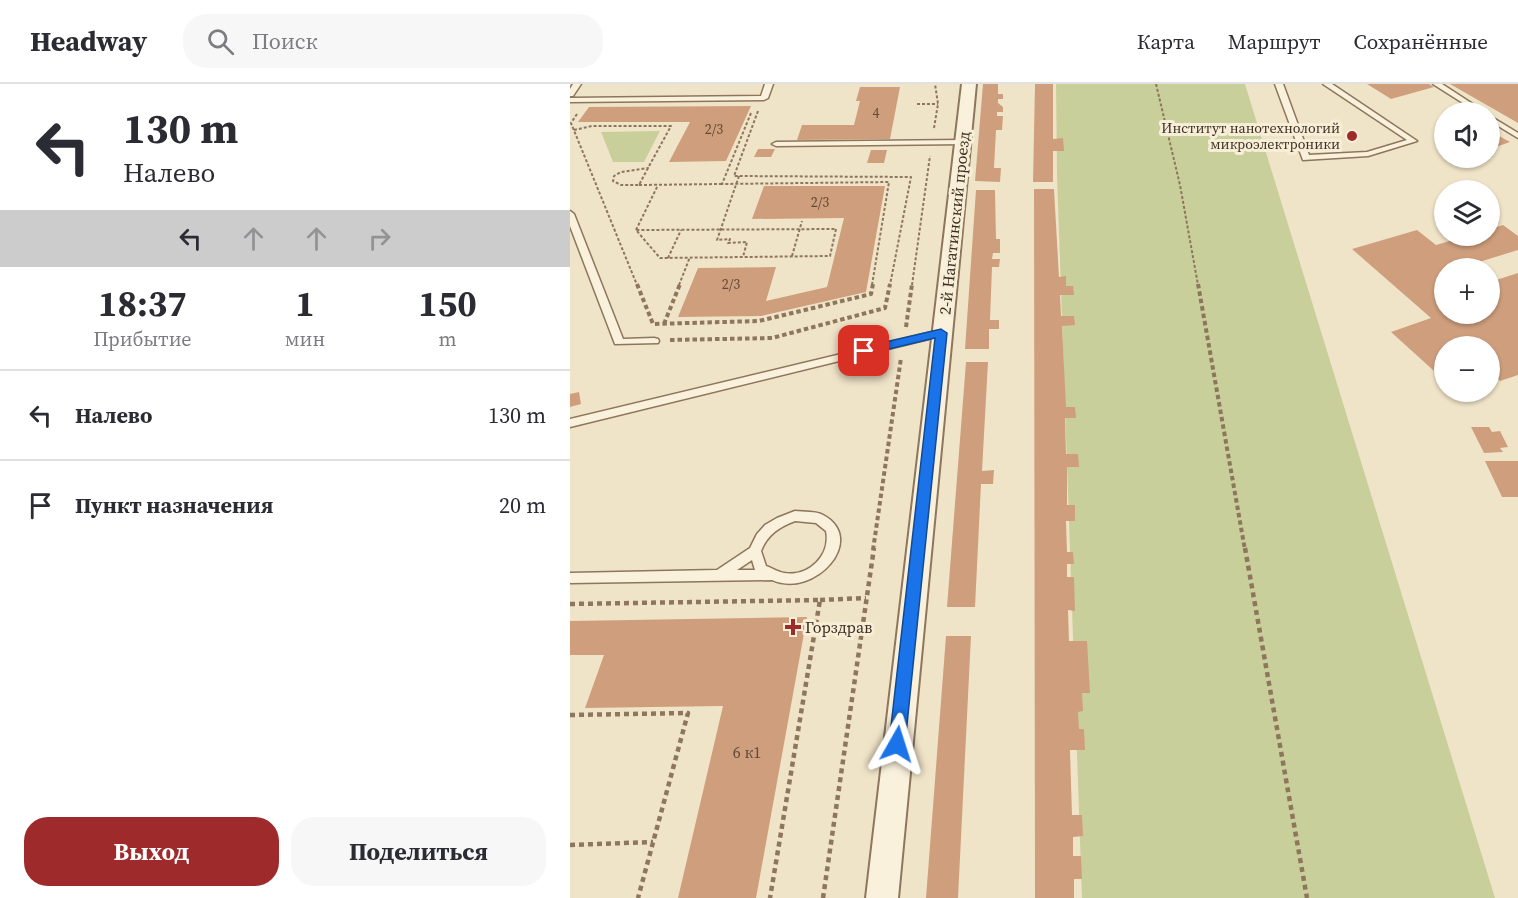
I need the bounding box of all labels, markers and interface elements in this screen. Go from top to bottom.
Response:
search box [183,14,603,68]
text: Headway [30,22,147,60]
icon: search [204,25,237,58]
text: Поиск [252,26,318,56]
text: Карта [1137,27,1195,56]
text: Маршрут [1228,27,1321,56]
text: Сохранённые [1354,27,1488,56]
text: 130 m [123,99,238,157]
map controls [1434,102,1500,402]
button: sound [1434,102,1500,168]
house number: 4 [873,103,880,123]
icon: left [24,108,102,186]
place label: Институт нанотехнологий микроэлектроники [1161,118,1340,154]
house number: 2/3 [705,119,723,139]
marker: Институт нанотехнологий микроэлектроники [1345,129,1359,143]
street label: 2-й Нагатинский проезд [933,130,975,316]
text: Налево [123,154,215,191]
button: layers [1434,180,1500,246]
house number: 2/3 [811,192,829,212]
icon: left [174,222,207,255]
icon: ahead [237,222,270,255]
icon: ahead [300,222,333,255]
icon: right [363,222,396,255]
button: + [1434,258,1500,324]
house number: 2/3 [722,274,740,294]
text: 18:37 [98,279,187,328]
text: 1 [295,279,315,328]
text: 150 [418,279,477,328]
text: Прибытие [93,325,192,353]
text: мин [285,325,325,353]
text: m [439,325,457,353]
pin [838,325,889,376]
icon: arrive [847,334,880,367]
button: − [1434,336,1500,402]
icon: left [24,399,57,432]
text: Налево [75,400,152,430]
text: 130 m [488,400,546,430]
icon: arrive [24,489,57,522]
text: Пункт назначения [75,490,273,520]
text: 20 m [499,490,546,520]
place label: Горздрав [805,616,872,638]
marker: Горздрав [786,620,800,634]
position arrow [865,712,929,776]
house number: 6 к1 [733,741,761,763]
button: Выход [24,817,279,886]
button: Поделиться [291,817,546,886]

